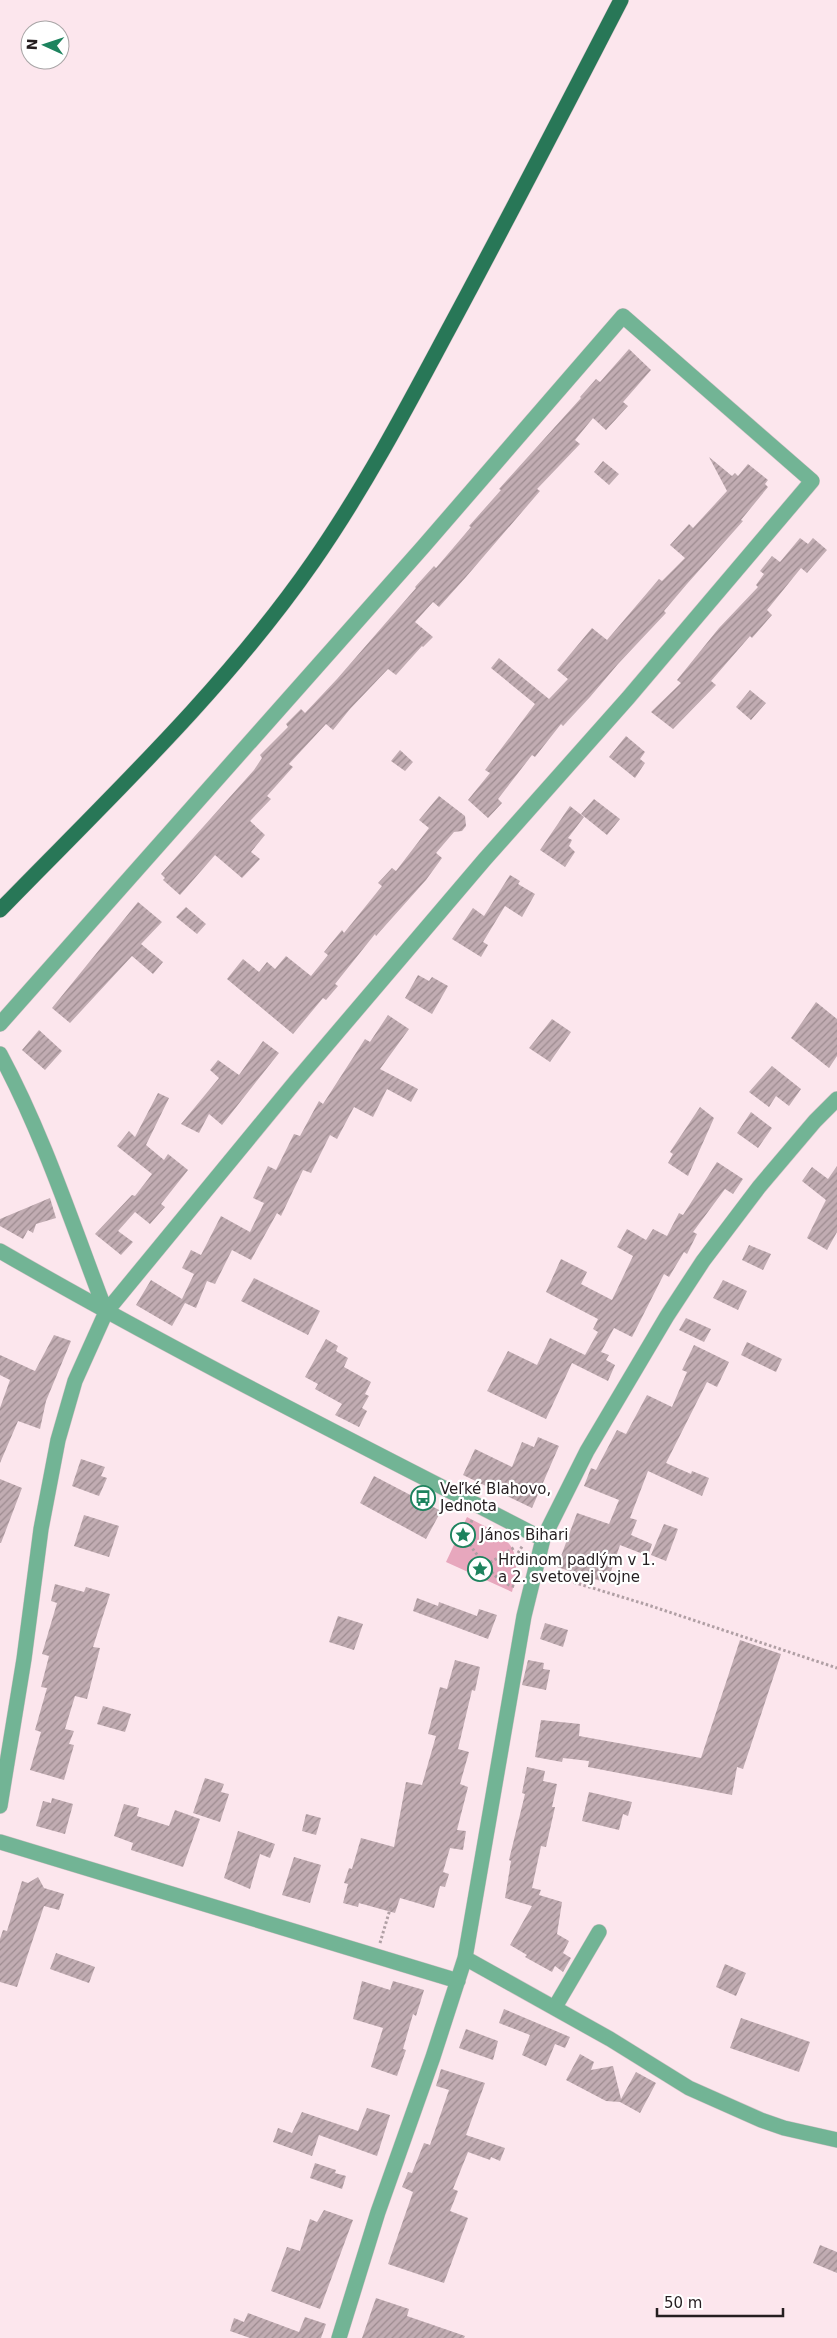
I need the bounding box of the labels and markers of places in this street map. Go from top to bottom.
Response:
place label: Veľké Blahovo, Jednota [439,1480,551,1515]
bus stop icon: Veľké Blahovo, Jednota [410,1485,436,1511]
place icon: János Bihari [450,1522,476,1548]
place label: János Bihari [479,1526,568,1544]
place label: Hrdinom padlým v 1. a 2. svetovej vojne [498,1551,656,1586]
place icon: Hrdinom padlým v 1. a 2. svetovej vojne [467,1556,493,1582]

